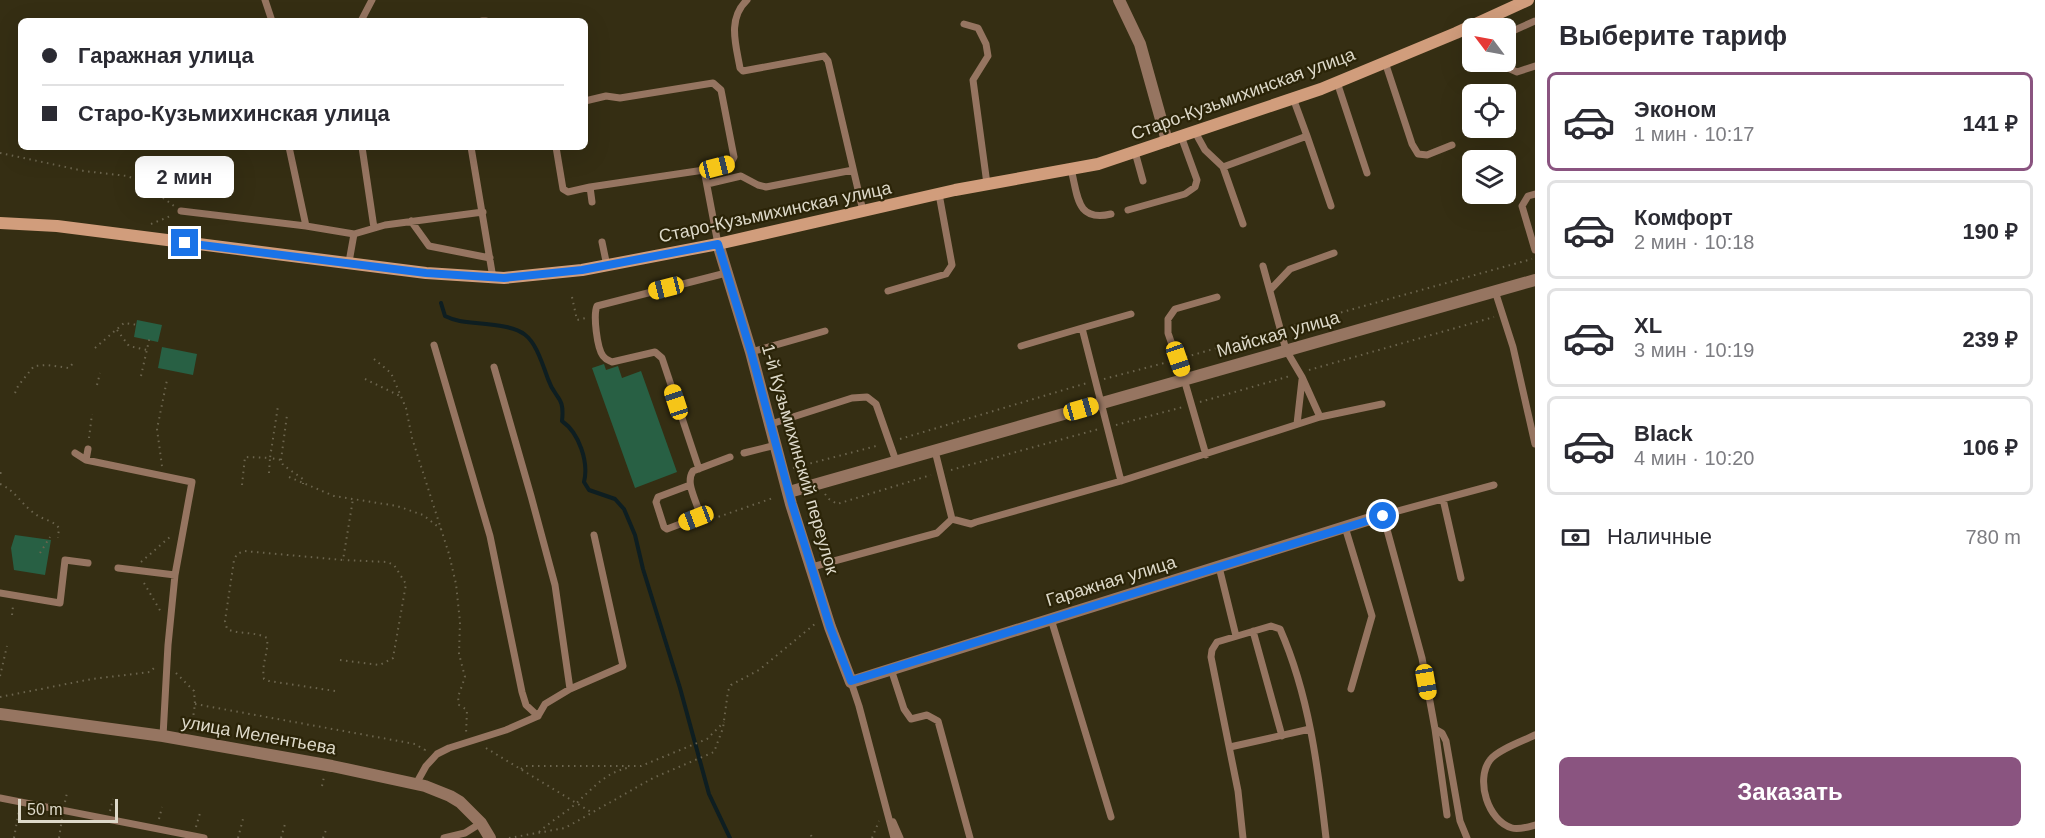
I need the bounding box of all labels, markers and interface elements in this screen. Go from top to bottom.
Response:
north arrow [1462,18,1516,72]
map controls [1462,18,1516,204]
text: Выберите тариф [1559,21,1787,51]
text: Гаражная улица [78,43,254,68]
street label: Старо-Кузьмихинская улица [1128,44,1359,144]
button: locate [1462,84,1516,138]
icon: car [1562,95,1616,149]
text: Эконом [1634,97,1717,122]
text: Старо-Кузьмихинская улица [78,101,390,126]
text: 141 ₽ [1962,111,2018,136]
text: 1 мин · 10:17 [1634,123,1754,145]
button: layers [1462,150,1516,204]
car [697,154,737,180]
callout: 2 мин [136,156,234,198]
text: 2 мин [157,166,212,188]
street label: Старо-Кузьмихинская улица [657,177,894,246]
icon: car [1562,203,1616,257]
text: Комфорт [1634,205,1733,230]
text: 190 ₽ [1962,219,2018,244]
route end [171,229,198,256]
text: 2 мин · 10:18 [1634,231,1754,253]
car [646,275,686,301]
street label: Майская улица [1214,307,1343,361]
icon: car [1562,311,1616,365]
text: XL [1634,313,1662,338]
text: 239 ₽ [1962,327,2018,352]
car [1164,339,1192,379]
text: 3 мин · 10:19 [1634,339,1754,361]
street label: 1-й Кузьмихинский переулок [758,342,842,576]
car [662,382,690,422]
car [1061,395,1101,423]
icon: car [1562,419,1616,473]
text: Black [1634,421,1693,446]
text: 106 ₽ [1962,435,2018,460]
text: 4 мин · 10:20 [1634,447,1754,469]
route start [1369,502,1396,529]
car [676,503,716,533]
icon: cash [1559,521,1592,554]
text: Наличные [1607,524,1712,549]
text: 780 m [1965,526,2021,548]
street label: Гаражная улица [1044,551,1179,610]
car [1414,663,1438,701]
street label: улица Мелентьева [180,712,339,759]
button: Заказать [1559,757,2021,826]
scale bar [18,796,118,824]
text: 50 m [27,801,63,818]

